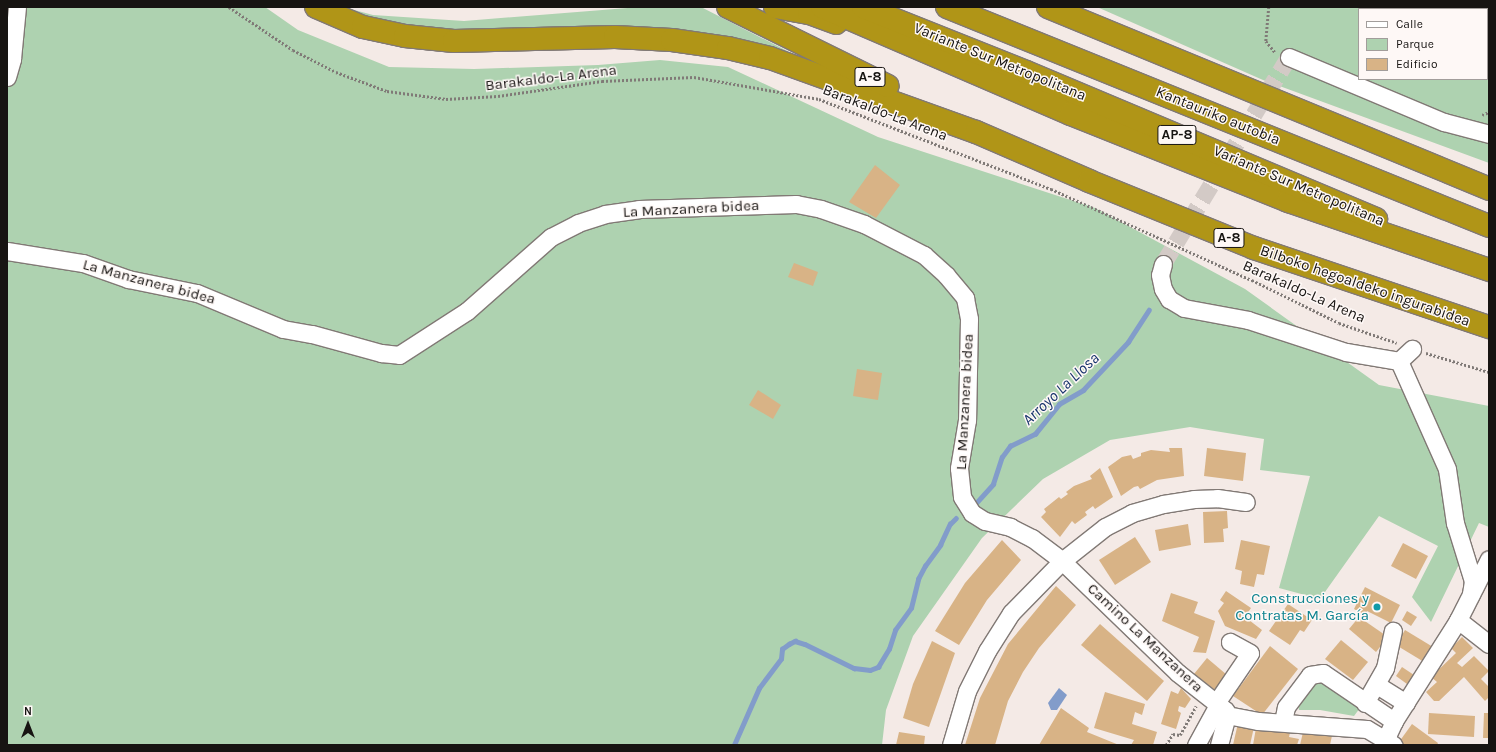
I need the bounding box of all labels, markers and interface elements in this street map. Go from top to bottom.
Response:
legend [1358,8,1488,80]
text: Calle [1396,17,1423,31]
street label: Variante Sur Metropolitana [911,19,1089,105]
text: Parque [1396,37,1434,51]
text: Edificio [1396,57,1437,71]
street label: Barakaldo-La Arena [484,61,618,95]
road number: A-8 [854,65,886,89]
street label: Barakaldo-La Arena [820,81,950,145]
street label: Kantauriko autobia [1153,83,1283,149]
road number: AP-8 [1157,123,1197,147]
street label: Variante Sur Metropolitana [1211,142,1387,230]
street label: La Manzanera bidea [622,196,760,222]
road number: A-8 [1213,226,1245,250]
street label: Bilboko hegoaldeko ingurabidea [1258,242,1472,330]
street label: La Manzanera bidea [81,256,217,308]
street label: Barakaldo-La Arena [1240,257,1368,327]
street label: La Manzanera bidea [952,333,978,471]
water label: Arroyo La Llosa [1019,349,1103,429]
street label: Camino La Manzanera [1083,580,1207,696]
place label: Construcciones y Contratas M. García [1235,589,1369,624]
marker: Construcciones y Contratas M. García [1372,602,1382,612]
north arrow [8,704,48,744]
text: N [24,705,32,718]

